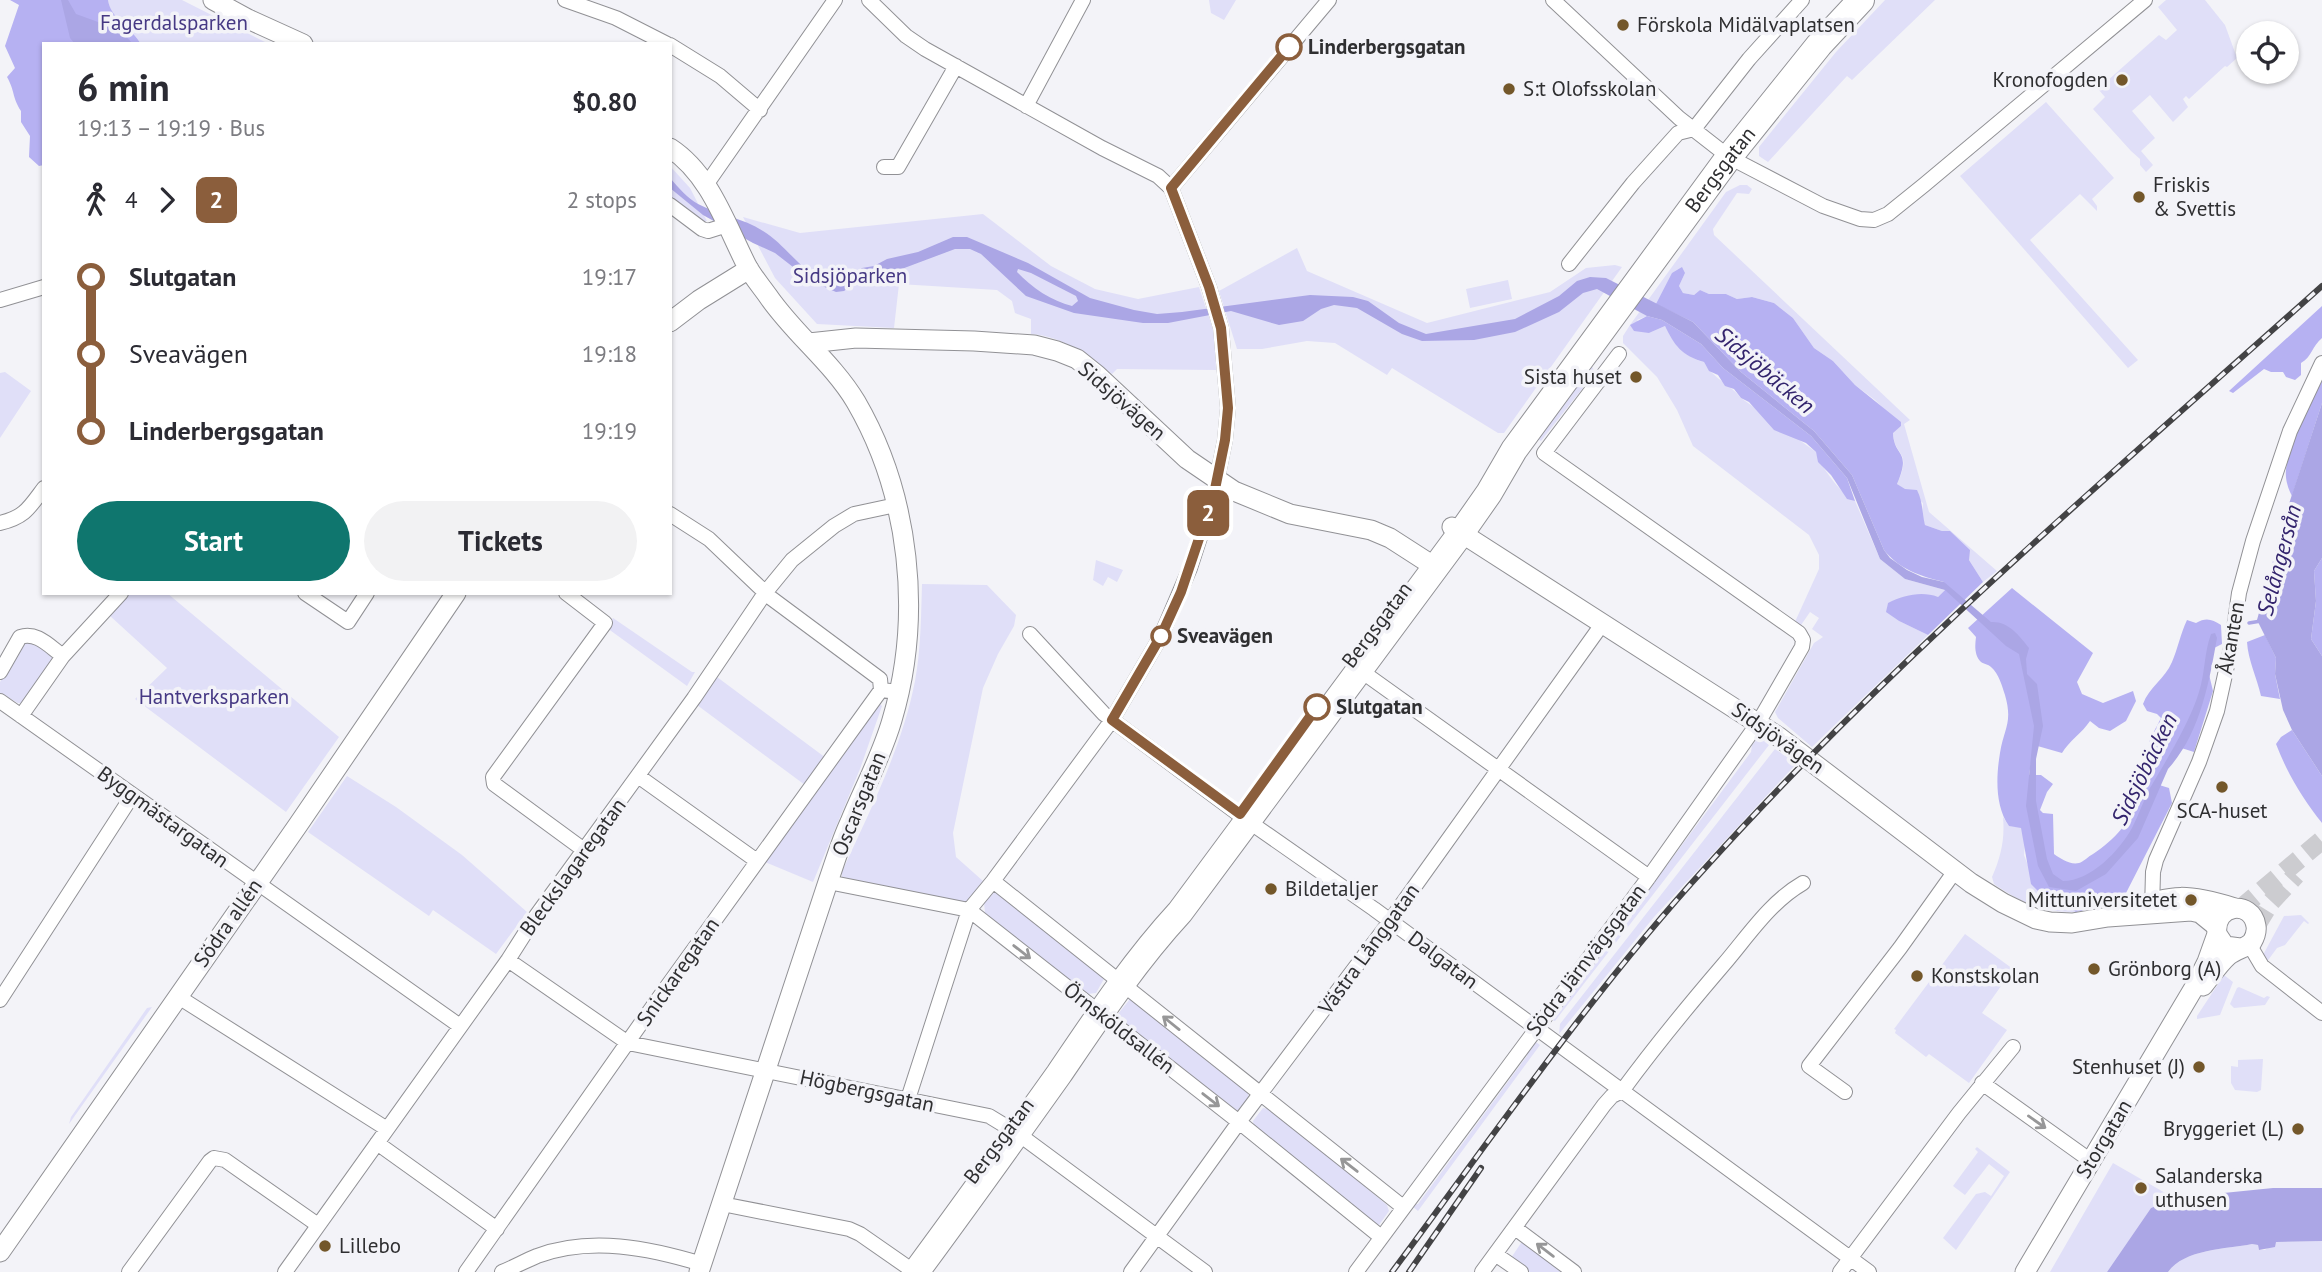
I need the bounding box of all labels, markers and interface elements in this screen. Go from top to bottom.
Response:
park label: Fagerdalsparken [100,9,248,36]
place label: Förskola Midälvaplatsen [1637,11,1855,38]
marker: Förskola Midälvaplatsen [1615,17,1631,33]
map controls [2236,21,2299,84]
button: locate [2236,21,2299,84]
place label: Linderbergsgatan [1308,33,1466,60]
marker: Linderbergsgatan [1276,34,1302,60]
text: 6 min [77,62,170,111]
place label: Kronofogden [1992,66,2108,93]
marker: Kronofogden [2114,72,2130,88]
place label: S:t Olofsskolan [1523,75,1656,102]
marker: S:t Olofsskolan [1501,81,1517,97]
text: $0.80 [572,85,637,118]
text: 19:13 – 19:19 · Bus [77,113,265,142]
street label: Bergsgatan [1679,121,1761,218]
place label: Friskis & Svettis [2153,171,2236,222]
icon: walk [77,181,115,219]
icon: forward [148,181,186,219]
text: 2 [210,184,223,215]
text: 4 [125,185,138,214]
text: 2 stops [567,185,637,214]
marker: Friskis & Svettis [2131,189,2147,205]
text: Slutgatan [129,260,236,293]
text: 19:17 [582,262,637,291]
park label: Sidsjöparken [793,262,907,289]
water label: Sidsjöbäcken [1710,320,1821,420]
text: Sveavägen [129,337,248,370]
text: 19:18 [582,339,637,368]
street label: Sidsjövägen [1073,355,1172,446]
place label: Sista huset [1524,363,1622,390]
marker: Sista huset [1628,369,1644,385]
text: Linderbergsgatan [129,414,324,447]
text: 19:19 [582,416,637,445]
line badge: 2 [1185,490,1231,536]
text: 2 [1201,497,1215,528]
button: Start [77,501,350,581]
button: Tickets [364,501,637,581]
water label: Selångersån [2250,501,2307,619]
street label: Bergsgatan [1335,576,1418,673]
street label: Åkanten [2211,599,2250,676]
place label: Sveavägen [1177,622,1273,649]
marker: Sveavägen [1151,626,1171,646]
park label: Hantverksparken [139,683,289,710]
place label: Slutgatan [1336,693,1423,720]
marker: Slutgatan [1304,694,1330,720]
street label: Sidsjövägen [1727,696,1830,779]
water label: Sidsjöbäcken [2104,708,2183,829]
street label: Oscarsgatan [825,748,892,860]
street label: Byggmästargatan [92,760,234,873]
marker: SCA-huset [2214,779,2230,795]
street label: Bleckslagaregatan [514,793,632,941]
place label: SCA-huset [2177,797,2268,824]
street label: Södra allén [187,873,268,972]
place label: Bildetaljer [1285,875,1378,902]
street label: Västra Långgatan [1311,878,1425,1020]
street label: Södra Järnvägsgatan [1520,878,1652,1041]
marker: Bildetaljer [1263,881,1279,897]
place label: Mittuniversitetet [2028,886,2177,913]
marker: Mittuniversitetet [2183,892,2199,908]
street label: Snickaregatan [630,912,725,1031]
street label: Dalgatan [1403,924,1484,995]
one-way arrow [1013,945,1031,960]
place label: Grönborg (A) [2108,955,2221,982]
marker: Grönborg (A) [2086,961,2102,977]
place label: Konstskolan [1931,962,2039,989]
marker: Konstskolan [1909,968,1925,984]
street label: Örnsköldsallén [1058,976,1180,1079]
one-way arrow [1163,1015,1181,1031]
place label: Stenhuset (J) [2072,1053,2185,1080]
marker: Stenhuset (J) [2191,1059,2207,1075]
street label: Högbergsgatan [797,1063,937,1118]
street label: Bergsgatan [957,1092,1040,1189]
one-way arrow [1202,1093,1220,1108]
street label: Storgatan [2070,1094,2138,1183]
one-way arrow [2027,1115,2046,1129]
place label: Bryggeriet (L) [2163,1115,2284,1142]
marker: Bryggeriet (L) [2290,1121,2306,1137]
one-way arrow [1341,1157,1359,1172]
place label: Salanderska uthusen [2155,1162,2263,1213]
marker: Salanderska uthusen [2133,1180,2149,1196]
place label: Lillebo [339,1232,401,1259]
marker: Lillebo [317,1238,333,1254]
one-way arrow [1536,1243,1555,1257]

